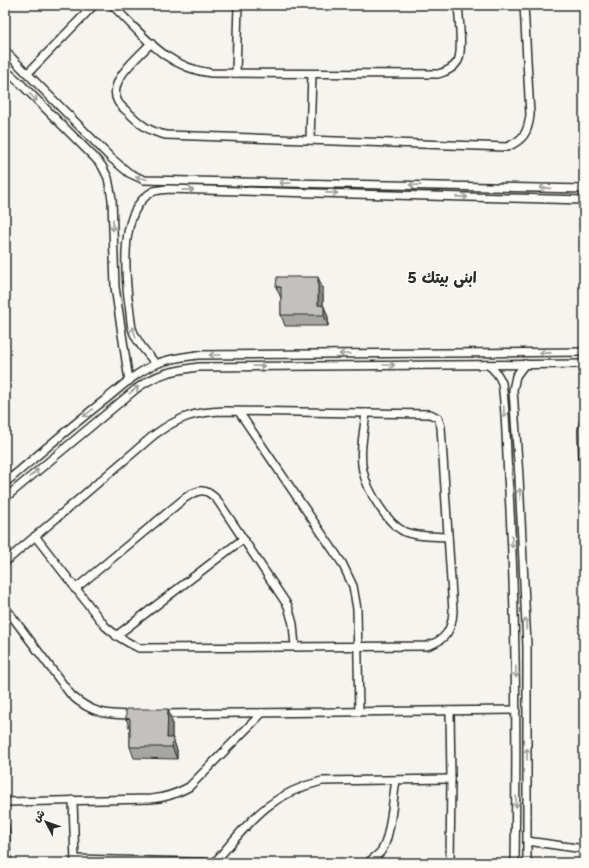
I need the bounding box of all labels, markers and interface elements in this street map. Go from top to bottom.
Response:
one-way arrow [28,92,38,102]
one-way arrow [135,174,148,182]
one-way arrow [279,179,292,187]
one-way arrow [409,181,422,189]
one-way arrow [539,184,552,192]
one-way arrow [181,186,194,194]
one-way arrow [325,190,338,197]
one-way arrow [455,193,468,201]
one-way arrow [109,218,117,231]
district label: ابنى بيتك 5 [407,265,477,288]
one-way arrow [130,327,138,339]
one-way arrow [539,349,552,357]
one-way arrow [339,350,352,358]
one-way arrow [209,351,222,359]
one-way arrow [382,361,395,369]
one-way arrow [252,362,265,370]
one-way arrow [129,386,140,394]
one-way arrow [501,405,508,418]
one-way arrow [83,408,94,417]
one-way arrow [29,468,40,477]
one-way arrow [516,488,524,501]
one-way arrow [508,535,515,548]
one-way arrow [522,618,530,631]
one-way arrow [512,665,520,678]
one-way arrow [523,748,531,761]
one-way arrow [512,795,520,808]
north arrow [26,802,66,842]
text: ش [28,805,48,825]

